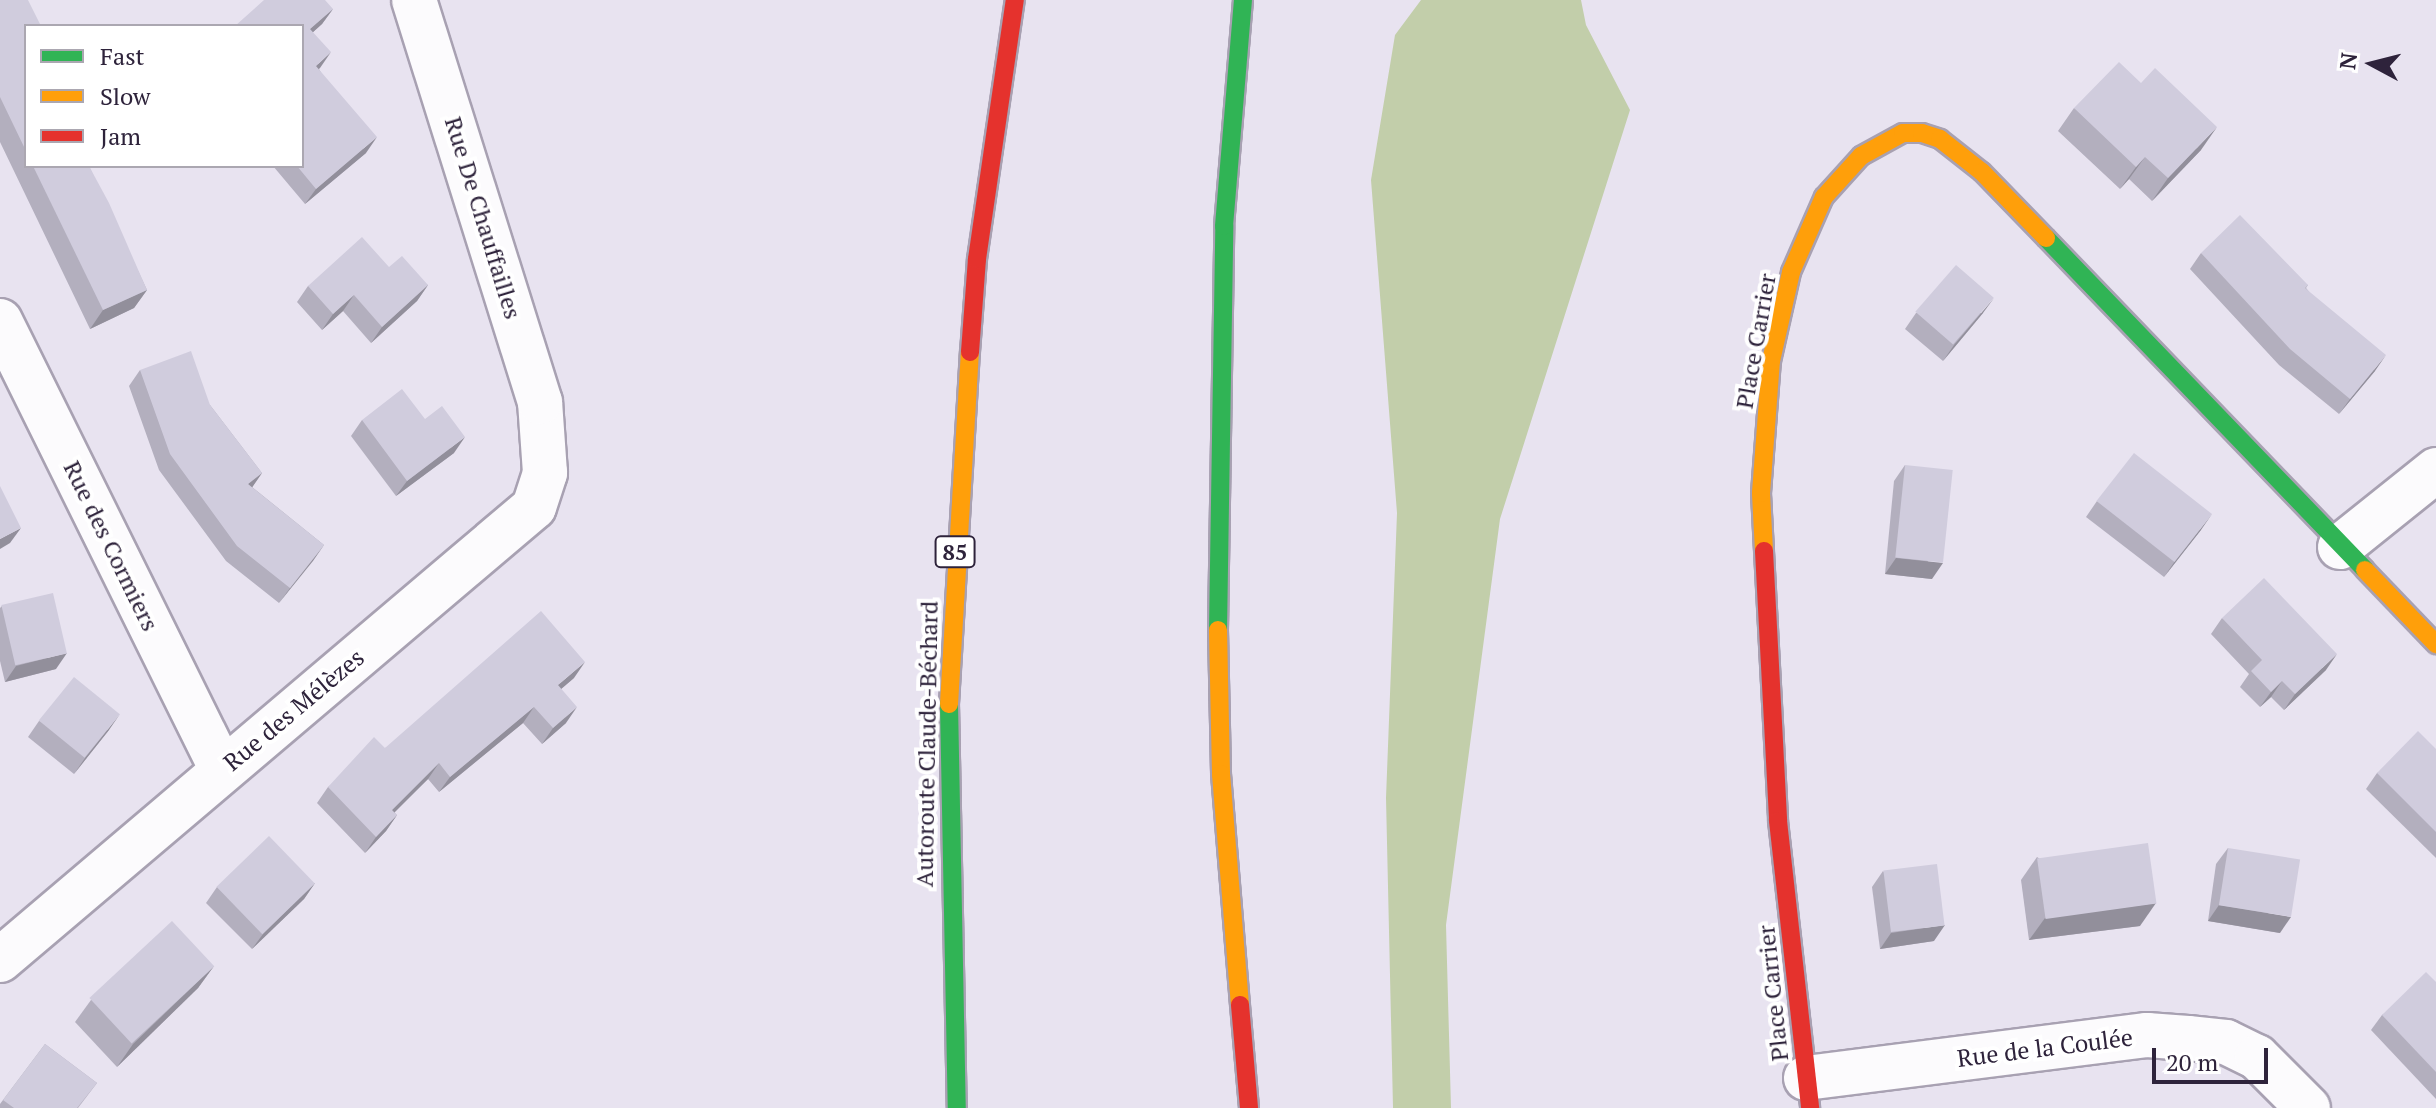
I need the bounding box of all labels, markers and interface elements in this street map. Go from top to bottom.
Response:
legend [24,24,304,168]
north arrow [2332,24,2412,104]
text: Fast [100,40,144,72]
text: N [2332,51,2363,71]
text: Slow [100,80,151,112]
street label: Rue De Chauffailles [439,113,527,323]
text: Jam [100,120,141,152]
street label: Place Carrier [1730,271,1782,411]
street label: Rue des Cormiers [57,456,165,636]
road number: 85 [933,534,977,570]
street label: Autoroute Claude-Béchard [910,601,944,887]
street label: Rue des Mélèzes [218,643,370,777]
street label: Place Carrier [1752,923,1794,1063]
street label: Rue de la Coulée [1956,1023,2134,1073]
scale bar [2156,1032,2272,1082]
text: 20 m [2166,1046,2218,1078]

